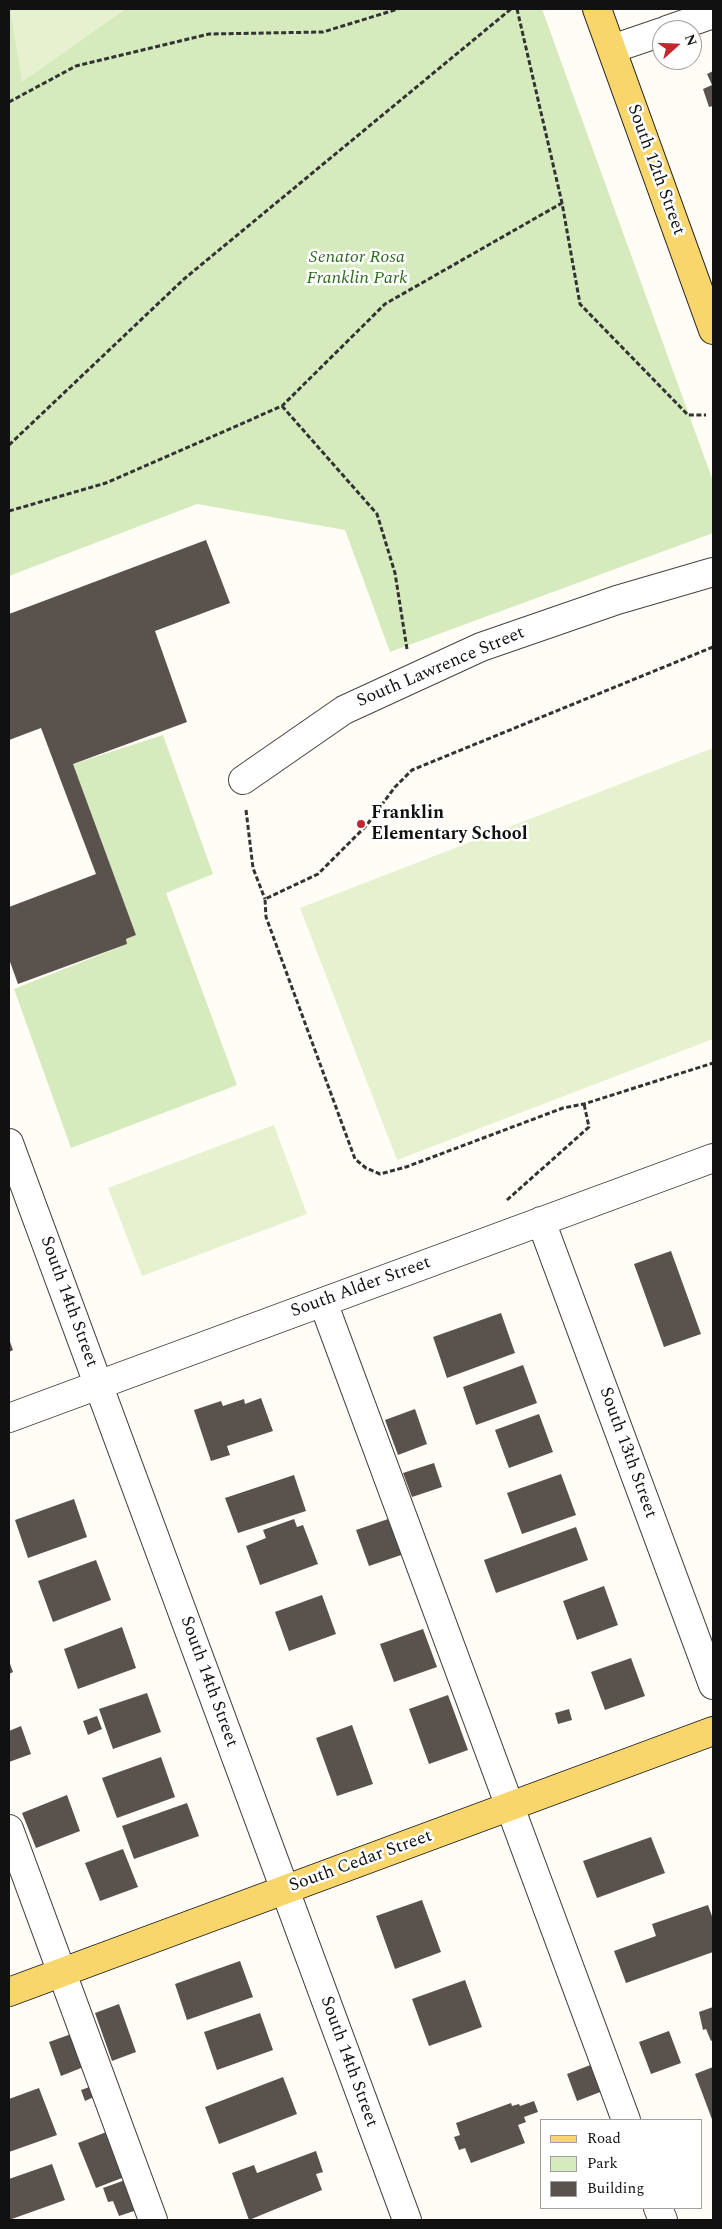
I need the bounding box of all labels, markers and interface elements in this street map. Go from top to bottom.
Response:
north arrow [652,20,702,70]
text: N [679,31,702,49]
street label: South 12th Street [621,102,689,238]
park label: Senator Rosa Franklin Park [306,247,408,290]
street label: South Lawrence Street [354,623,528,713]
place label: Franklin Elementary School [371,803,528,846]
marker: Franklin Elementary School [355,818,367,830]
street label: South 14th Street [34,1234,102,1370]
street label: South Alder Street [288,1253,434,1323]
street label: South 13th Street [593,1385,661,1521]
street label: South 14th Street [174,1614,242,1750]
street label: South Cedar Street [287,1826,435,1898]
street label: South 14th Street [314,1994,382,2130]
legend [540,2119,702,2209]
text: Road [587,2127,621,2150]
text: Park [587,2152,618,2175]
text: Building [587,2177,644,2200]

